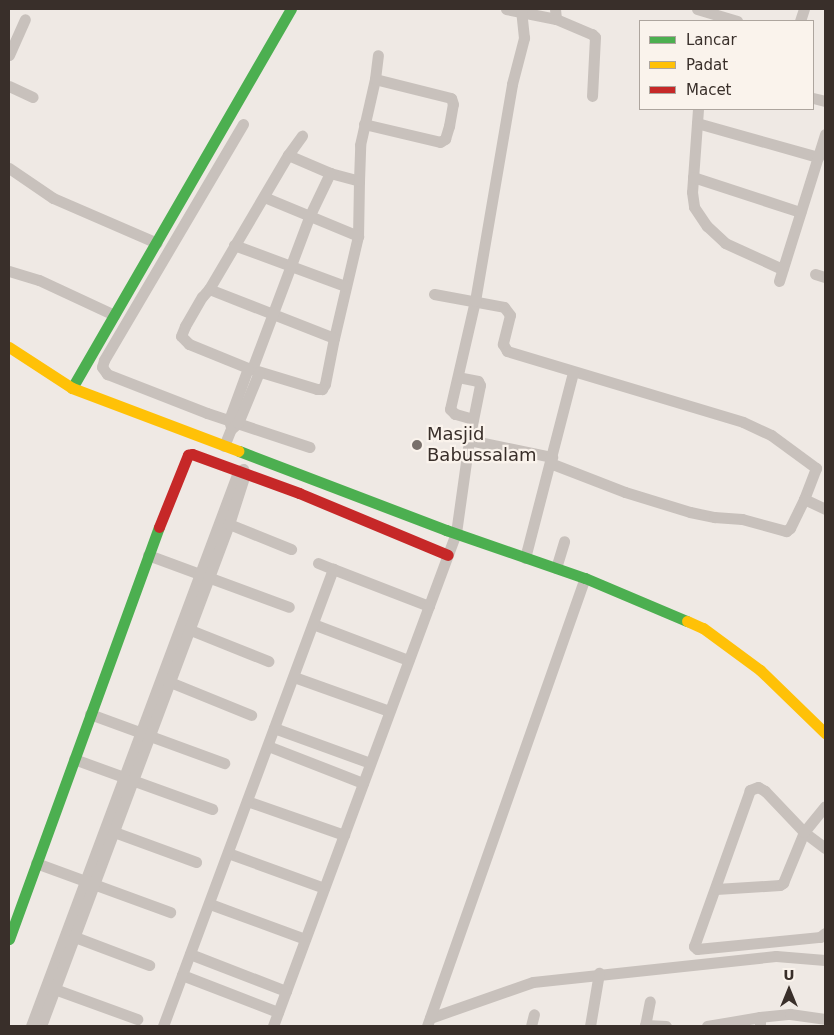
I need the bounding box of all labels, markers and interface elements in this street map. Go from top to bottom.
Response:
legend [639,20,814,110]
text: Lancar [686,31,737,49]
text: Padat [686,56,728,74]
text: Macet [686,81,732,99]
place label: Masjid Babussalam [427,424,537,466]
marker: Masjid Babussalam [411,439,423,451]
north arrow [764,965,814,1015]
text: U [783,967,795,983]

